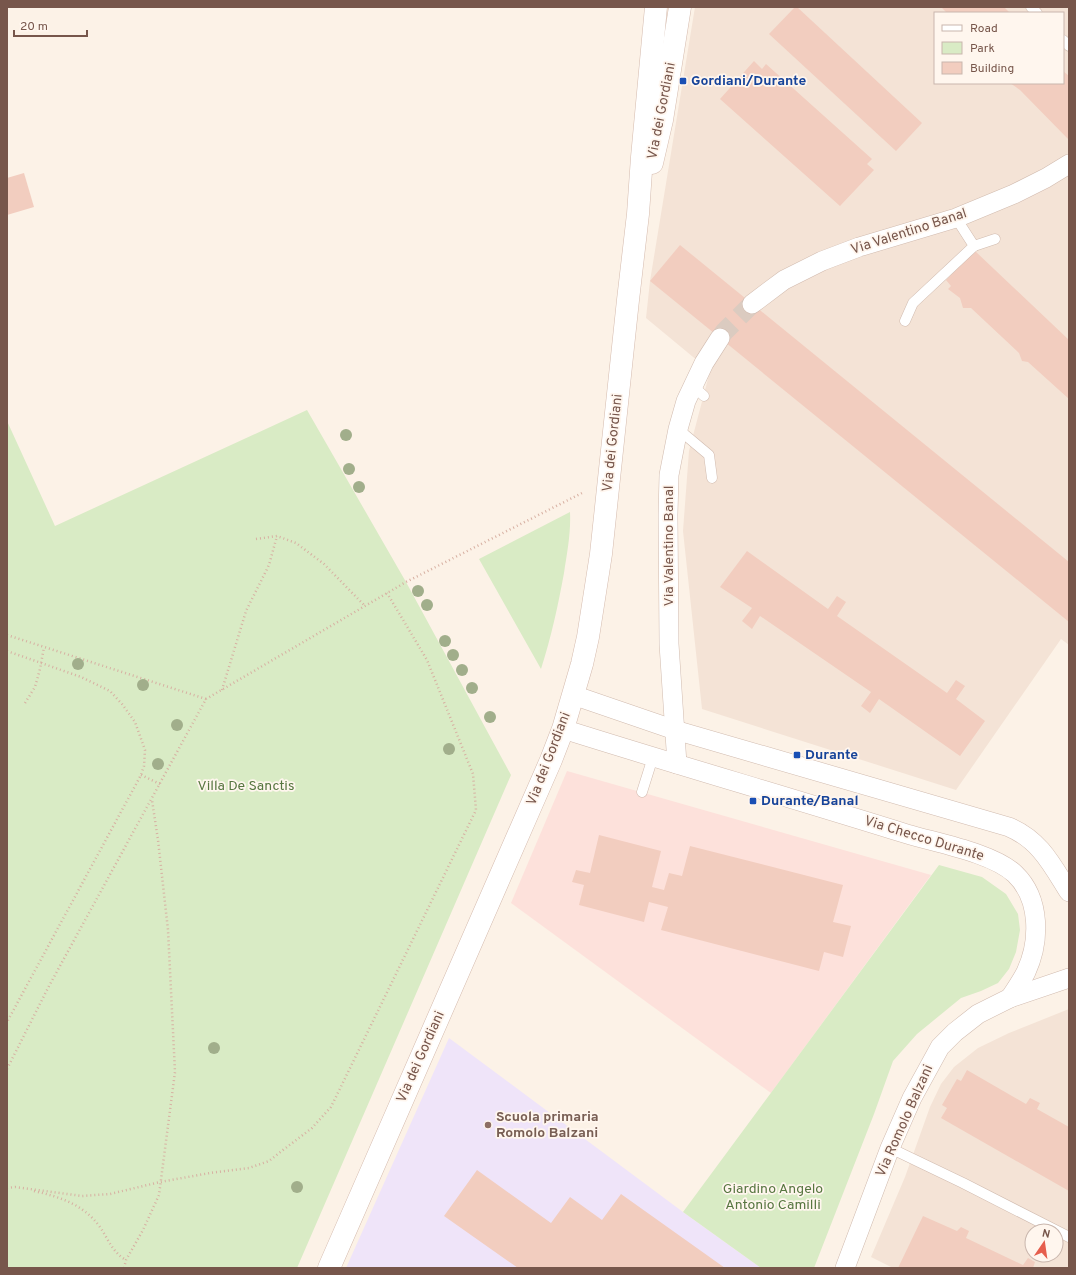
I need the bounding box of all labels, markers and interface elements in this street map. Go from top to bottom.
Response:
scale bar [14,12,87,38]
legend [934,12,1064,84]
text: 20 m [20,19,48,35]
text: Road [970,21,998,37]
text: Park [970,41,995,57]
street label: Via dei Gordiani [644,61,680,161]
text: Building [970,61,1014,77]
place label: Gordiani/Durante [691,73,807,90]
marker: Gordiani/Durante [678,76,688,86]
street label: Via Valentino Banal [849,205,969,259]
street label: Via dei Gordiani [599,393,627,493]
street label: Via Valentino Banal [661,486,678,606]
street label: Via dei Gordiani [523,710,575,808]
place label: Durante [805,747,858,764]
marker: Durante [792,750,802,760]
park label: Villa De Sanctis [198,778,294,795]
place label: Durante/Banal [761,793,858,810]
marker: Durante/Banal [748,796,758,806]
street label: Via Checco Durante [862,813,986,865]
street label: Via dei Gordiani [393,1009,449,1105]
street label: Via Romolo Balzani [873,1062,937,1180]
place label: Scuola primaria Romolo Balzani [496,1109,599,1142]
marker: Scuola primaria Romolo Balzani [483,1120,493,1130]
park label: Giardino Angelo Antonio Camilli [723,1181,823,1214]
north arrow [1024,1223,1064,1263]
text: N [1041,1227,1051,1242]

